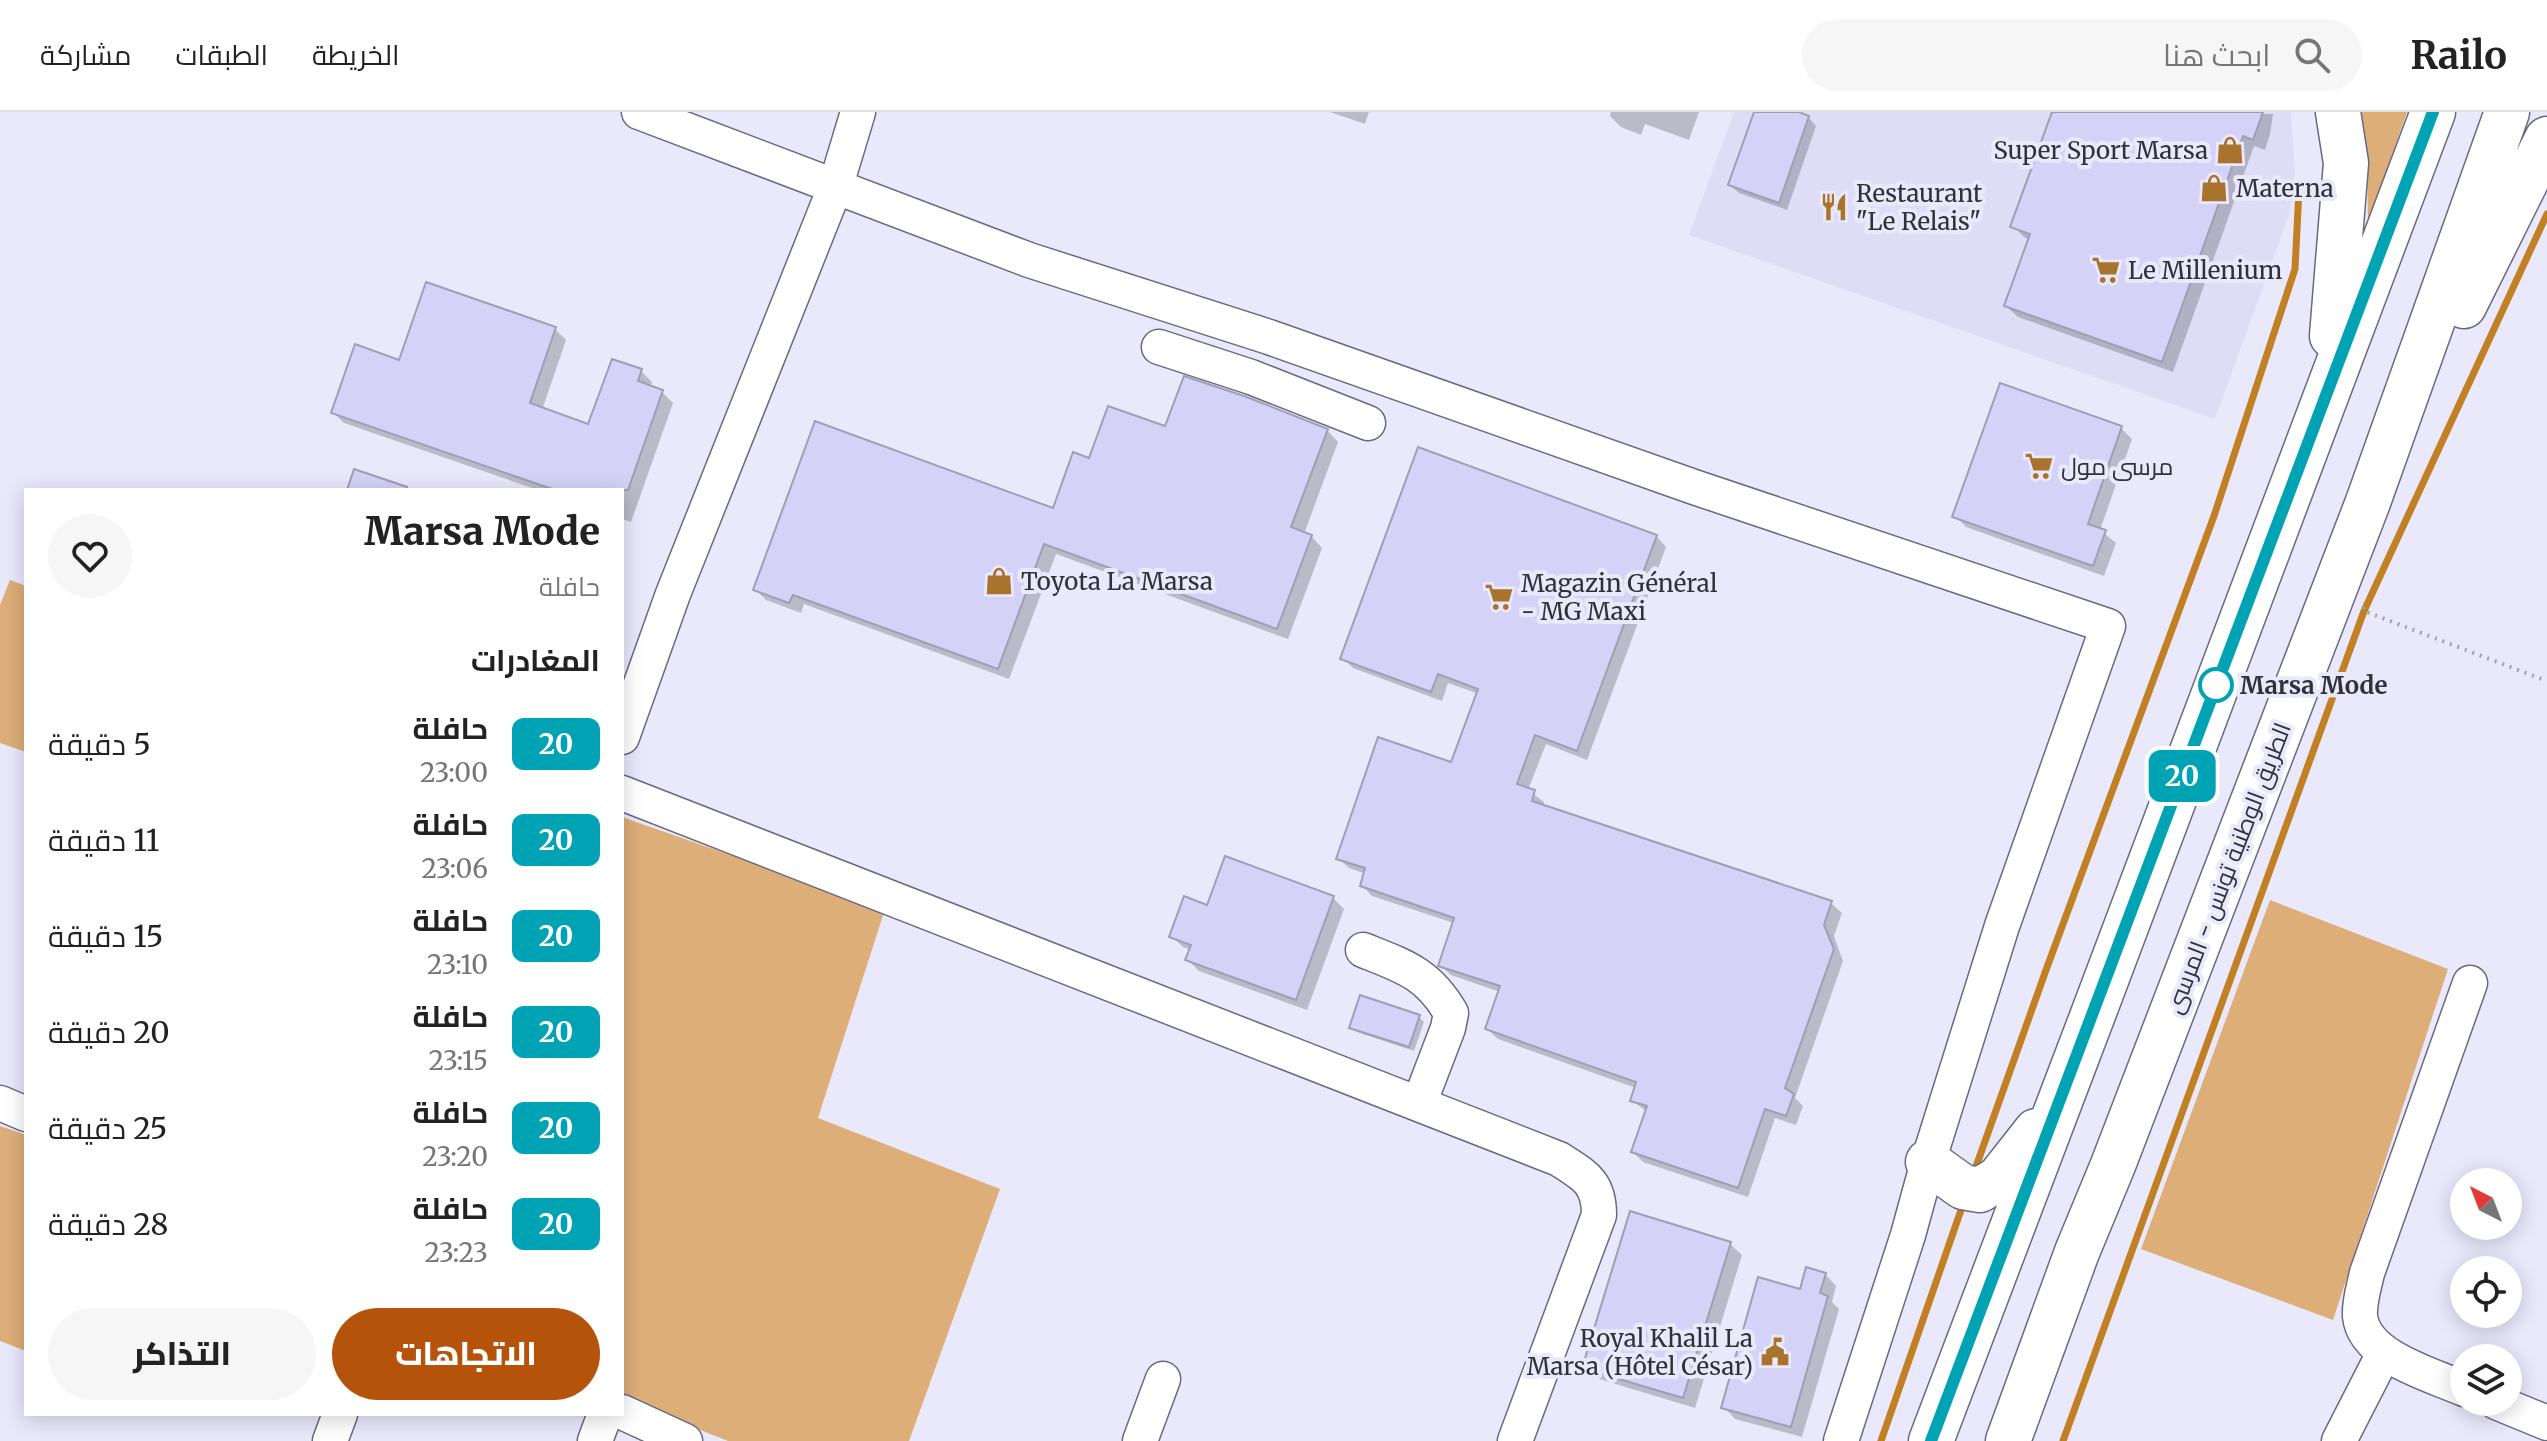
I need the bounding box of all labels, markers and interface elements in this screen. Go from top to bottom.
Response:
search box [1802,19,2362,91]
text: Railo [2410,32,2507,79]
icon: search [2290,33,2334,77]
text: ابحث هنا [2163,36,2270,74]
text: مشاركة [40,37,131,73]
text: الطبقات [175,37,268,73]
text: الخريطة [312,37,399,73]
place label: Super Sport Marsa [1994,135,2208,166]
shop icon: Super Sport Marsa [2215,135,2245,165]
shop icon: Materna [2199,173,2229,203]
place label: Materna [2236,173,2334,204]
place label: Restaurant "Le Relais" [1856,178,1983,237]
restaurant icon: Restaurant "Le Relais" [1819,192,1849,222]
supermarket icon: Le Millenium [2091,255,2121,285]
place label: Le Millenium [2128,255,2283,286]
supermarket icon: مرسى مول [2024,451,2054,481]
place label: مرسى مول [2061,451,2173,482]
text: Marsa Mode [364,508,600,555]
button: heart [48,514,132,598]
shop icon: Toyota La Marsa [984,566,1014,596]
place label: Toyota La Marsa [1021,566,1213,597]
place label: Magazin Général - MG Maxi [1521,568,1717,627]
text: حافلة [539,570,600,603]
supermarket icon: Magazin Général - MG Maxi [1484,582,1514,612]
text: المغادرات [471,641,600,679]
marker: Marsa Mode [2199,668,2233,702]
place label: Marsa Mode [2240,670,2387,701]
text: حافلة [413,709,488,747]
street label: الطريق الوطنية تونس - المرسى [2158,718,2298,1018]
text: 5 دقيقة [48,725,151,763]
text: 20 [539,726,573,762]
line badge: 20 [2146,750,2218,802]
text: 23:00 [420,756,488,789]
text: 20 [2165,758,2199,794]
text: حافلة [413,805,488,843]
text: 11 دقيقة [48,821,159,859]
text: 20 [539,822,573,858]
text: 23:06 [421,852,488,885]
text: حافلة [413,901,488,939]
text: 15 دقيقة [48,917,163,955]
text: 20 [539,918,573,954]
text: 23:10 [427,948,488,981]
text: حافلة [413,997,488,1035]
text: 20 دقيقة [48,1013,170,1051]
text: 20 [539,1014,573,1050]
text: 23:15 [428,1044,488,1077]
text: حافلة [413,1093,488,1131]
text: 25 دقيقة [48,1109,167,1147]
text: 20 [539,1110,573,1146]
text: 23:20 [422,1140,488,1173]
north arrow [2450,1168,2522,1240]
map controls [2450,1168,2522,1416]
text: حافلة [413,1189,488,1227]
text: 28 دقيقة [48,1205,168,1243]
text: 20 [539,1206,573,1242]
text: 23:23 [424,1236,488,1269]
button: locate [2450,1256,2522,1328]
button: التذاكر [48,1308,316,1400]
button: الاتجاهات [332,1308,600,1400]
place label: Royal Khalil La Marsa (Hôtel César) [1527,1323,1753,1382]
public building icon: Royal Khalil La Marsa (Hôtel César) [1760,1337,1790,1367]
button: layers [2450,1344,2522,1416]

